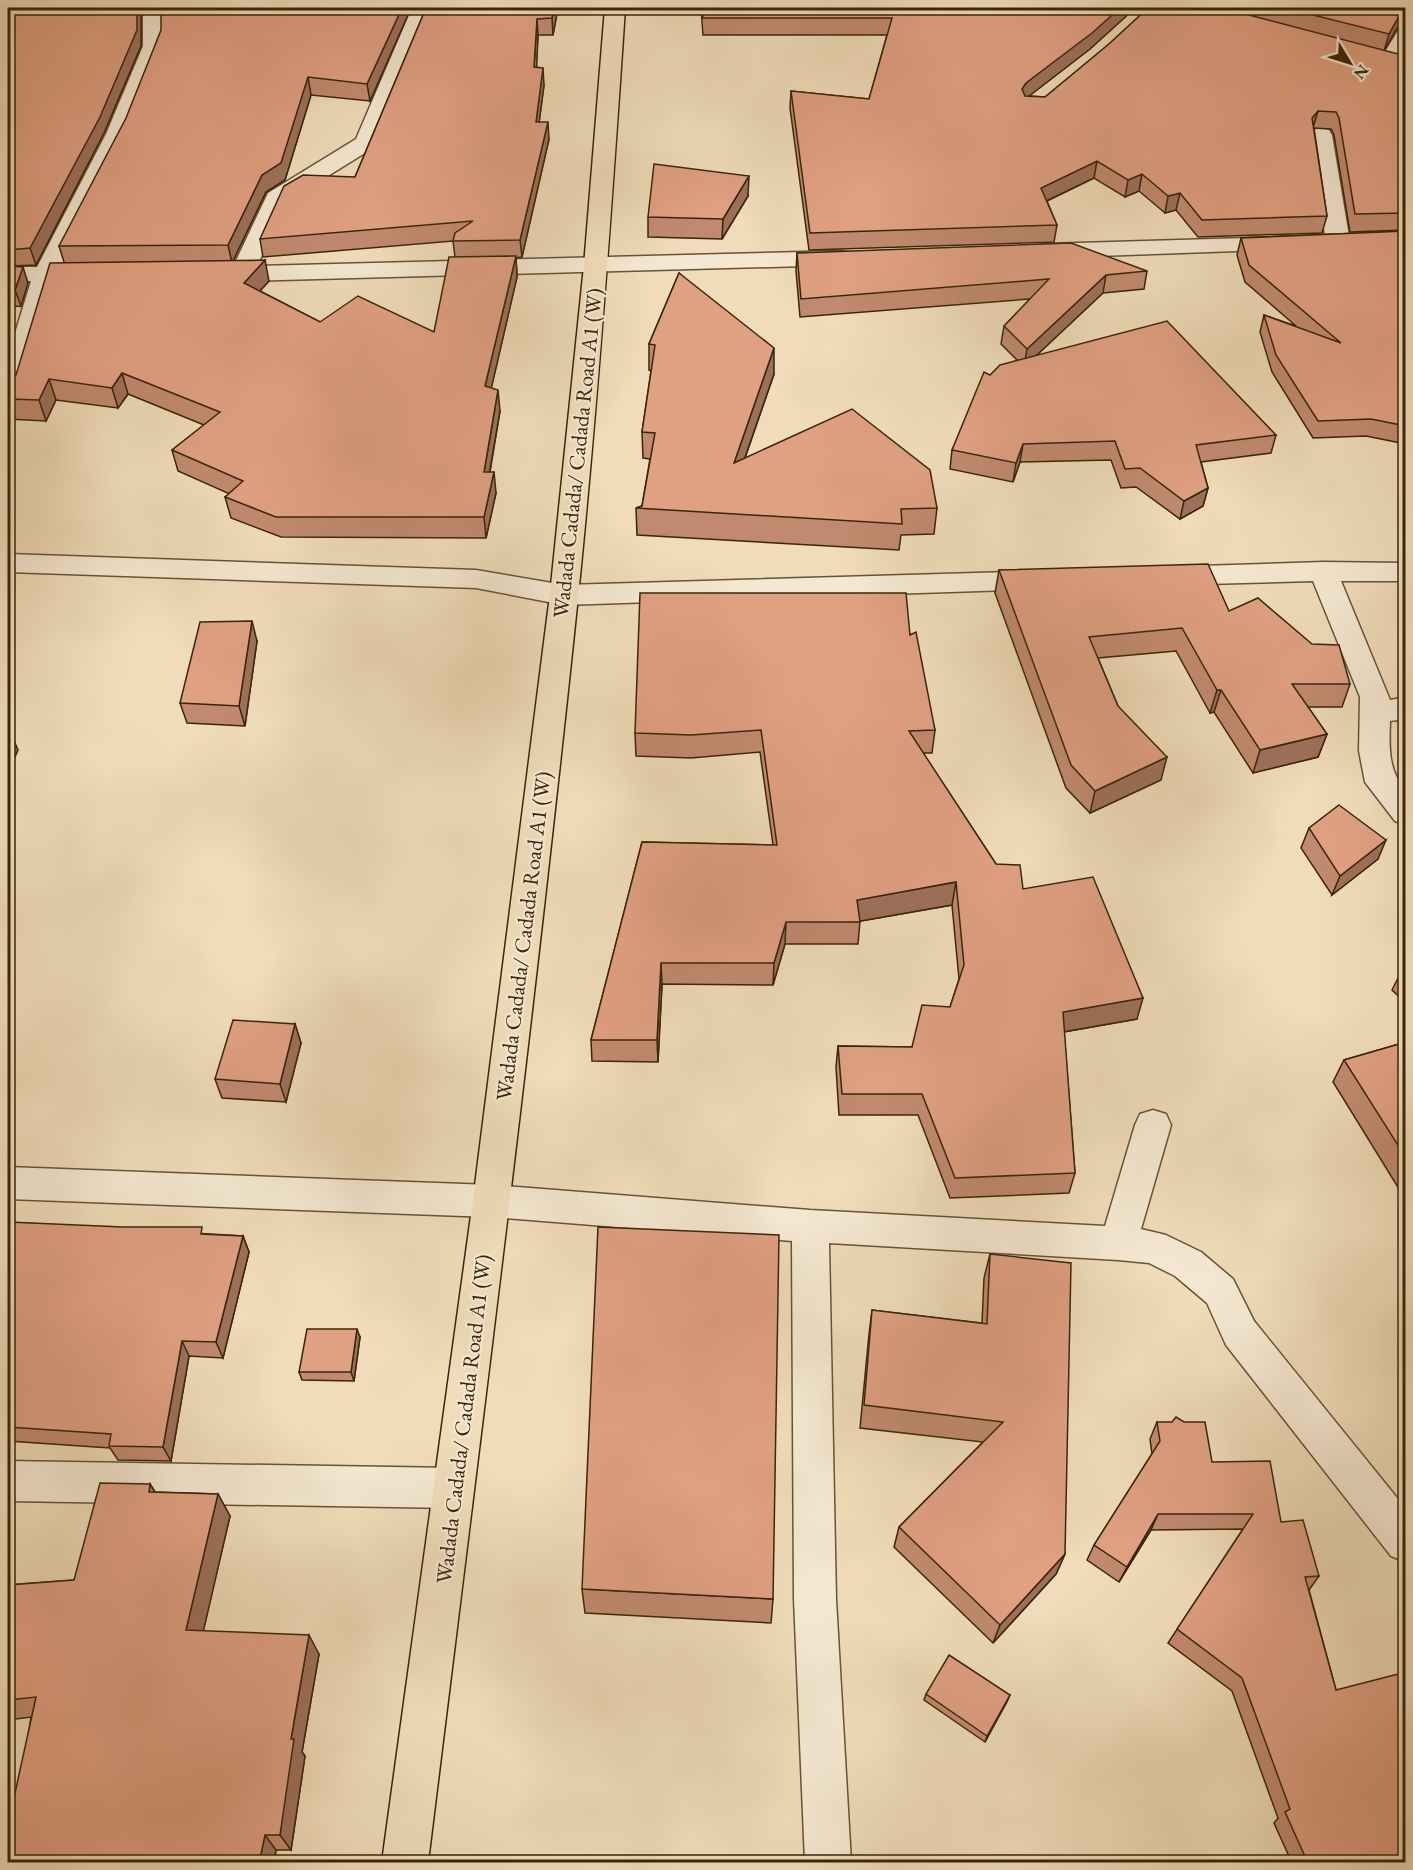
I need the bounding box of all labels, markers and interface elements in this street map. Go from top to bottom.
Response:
north arrow [1320,33,1380,93]
text: N [1349,60,1374,84]
street label: Wadada Cadada/ Cadada Road A1 (W) [546,287,609,619]
street label: Wadada Cadada/ Cadada Road A1 (W) [489,770,558,1102]
street label: Wadada Cadada/ Cadada Road A1 (W) [429,1253,498,1585]

